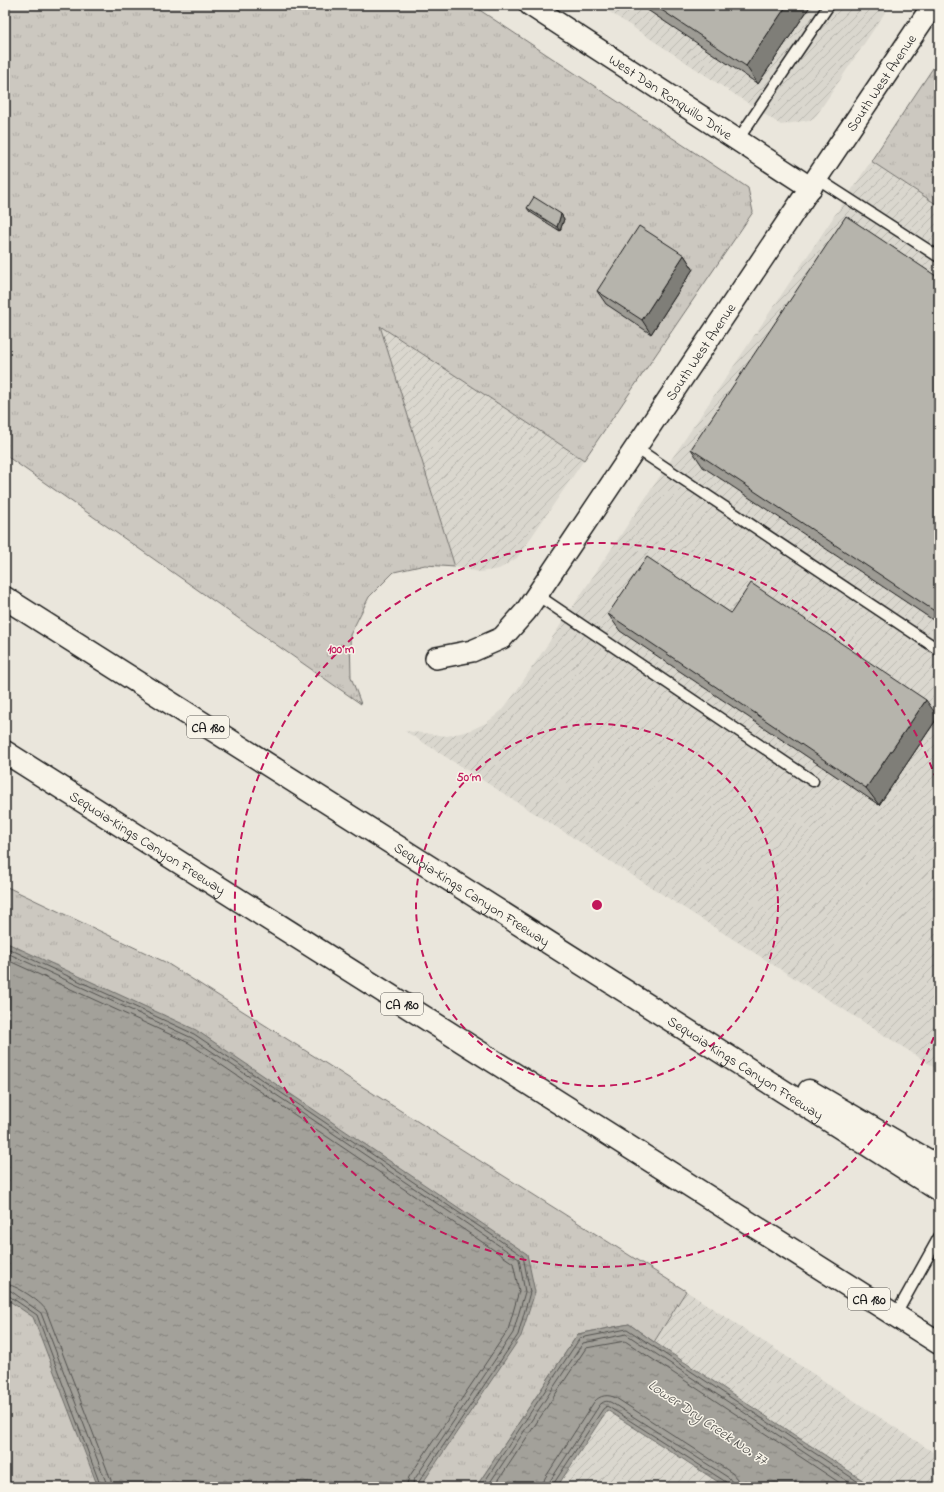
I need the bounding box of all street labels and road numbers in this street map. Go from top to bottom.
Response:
street label: South West Avenue [842,30,923,136]
street label: West Dan Ronquillo Drive [604,50,737,146]
street label: South West Avenue [661,299,742,405]
road number: CA 180 [187,716,229,738]
street label: Sequoia–Kings Canyon Freeway [65,786,229,902]
street label: Sequoia–Kings Canyon Freeway [389,838,554,954]
road number: CA 180 [381,993,423,1015]
street label: Sequoia–Kings Canyon Freeway [663,1011,827,1127]
road number: CA 180 [848,1288,890,1310]

